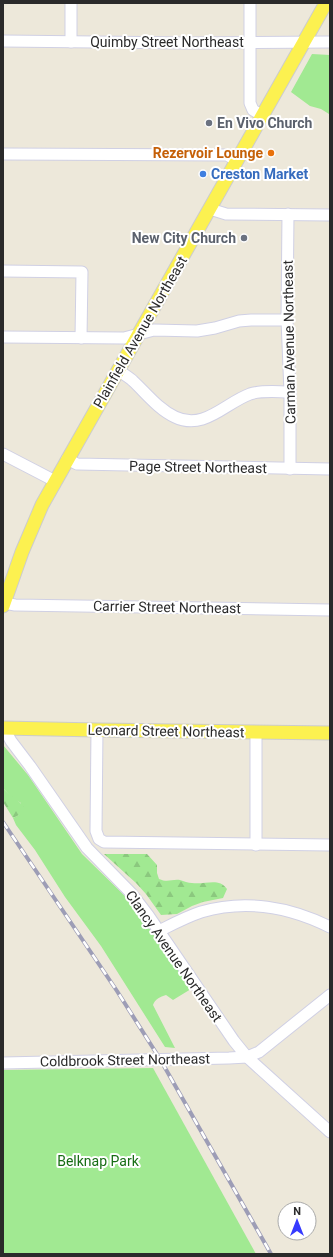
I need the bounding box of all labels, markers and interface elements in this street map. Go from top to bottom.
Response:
street label: Quimby Street Northeast [90,34,244,50]
place label: En Vivo Church [217,115,313,131]
marker: En Vivo Church [204,118,214,128]
place label: Rezervoir Lounge [153,145,263,161]
marker: Rezervoir Lounge [266,148,276,158]
place label: Creston Market [211,166,308,182]
marker: Creston Market [198,169,208,179]
place label: New City Church [132,230,236,246]
marker: New City Church [239,233,249,243]
street label: Plainfield Avenue Northeast [90,253,190,411]
street label: Carman Avenue Northeast [280,259,298,424]
street label: Page Street Northeast [129,458,267,476]
street label: Carrier Street Northeast [93,598,241,616]
street label: Leonard Street Northeast [87,722,245,740]
street label: Clancy Avenue Northeast [122,887,226,1025]
street label: Coldbrook Street Northeast [40,1051,211,1069]
park label: Belknap Park [57,1153,140,1169]
north arrow [277,1201,317,1241]
text: N [293,1205,301,1218]

